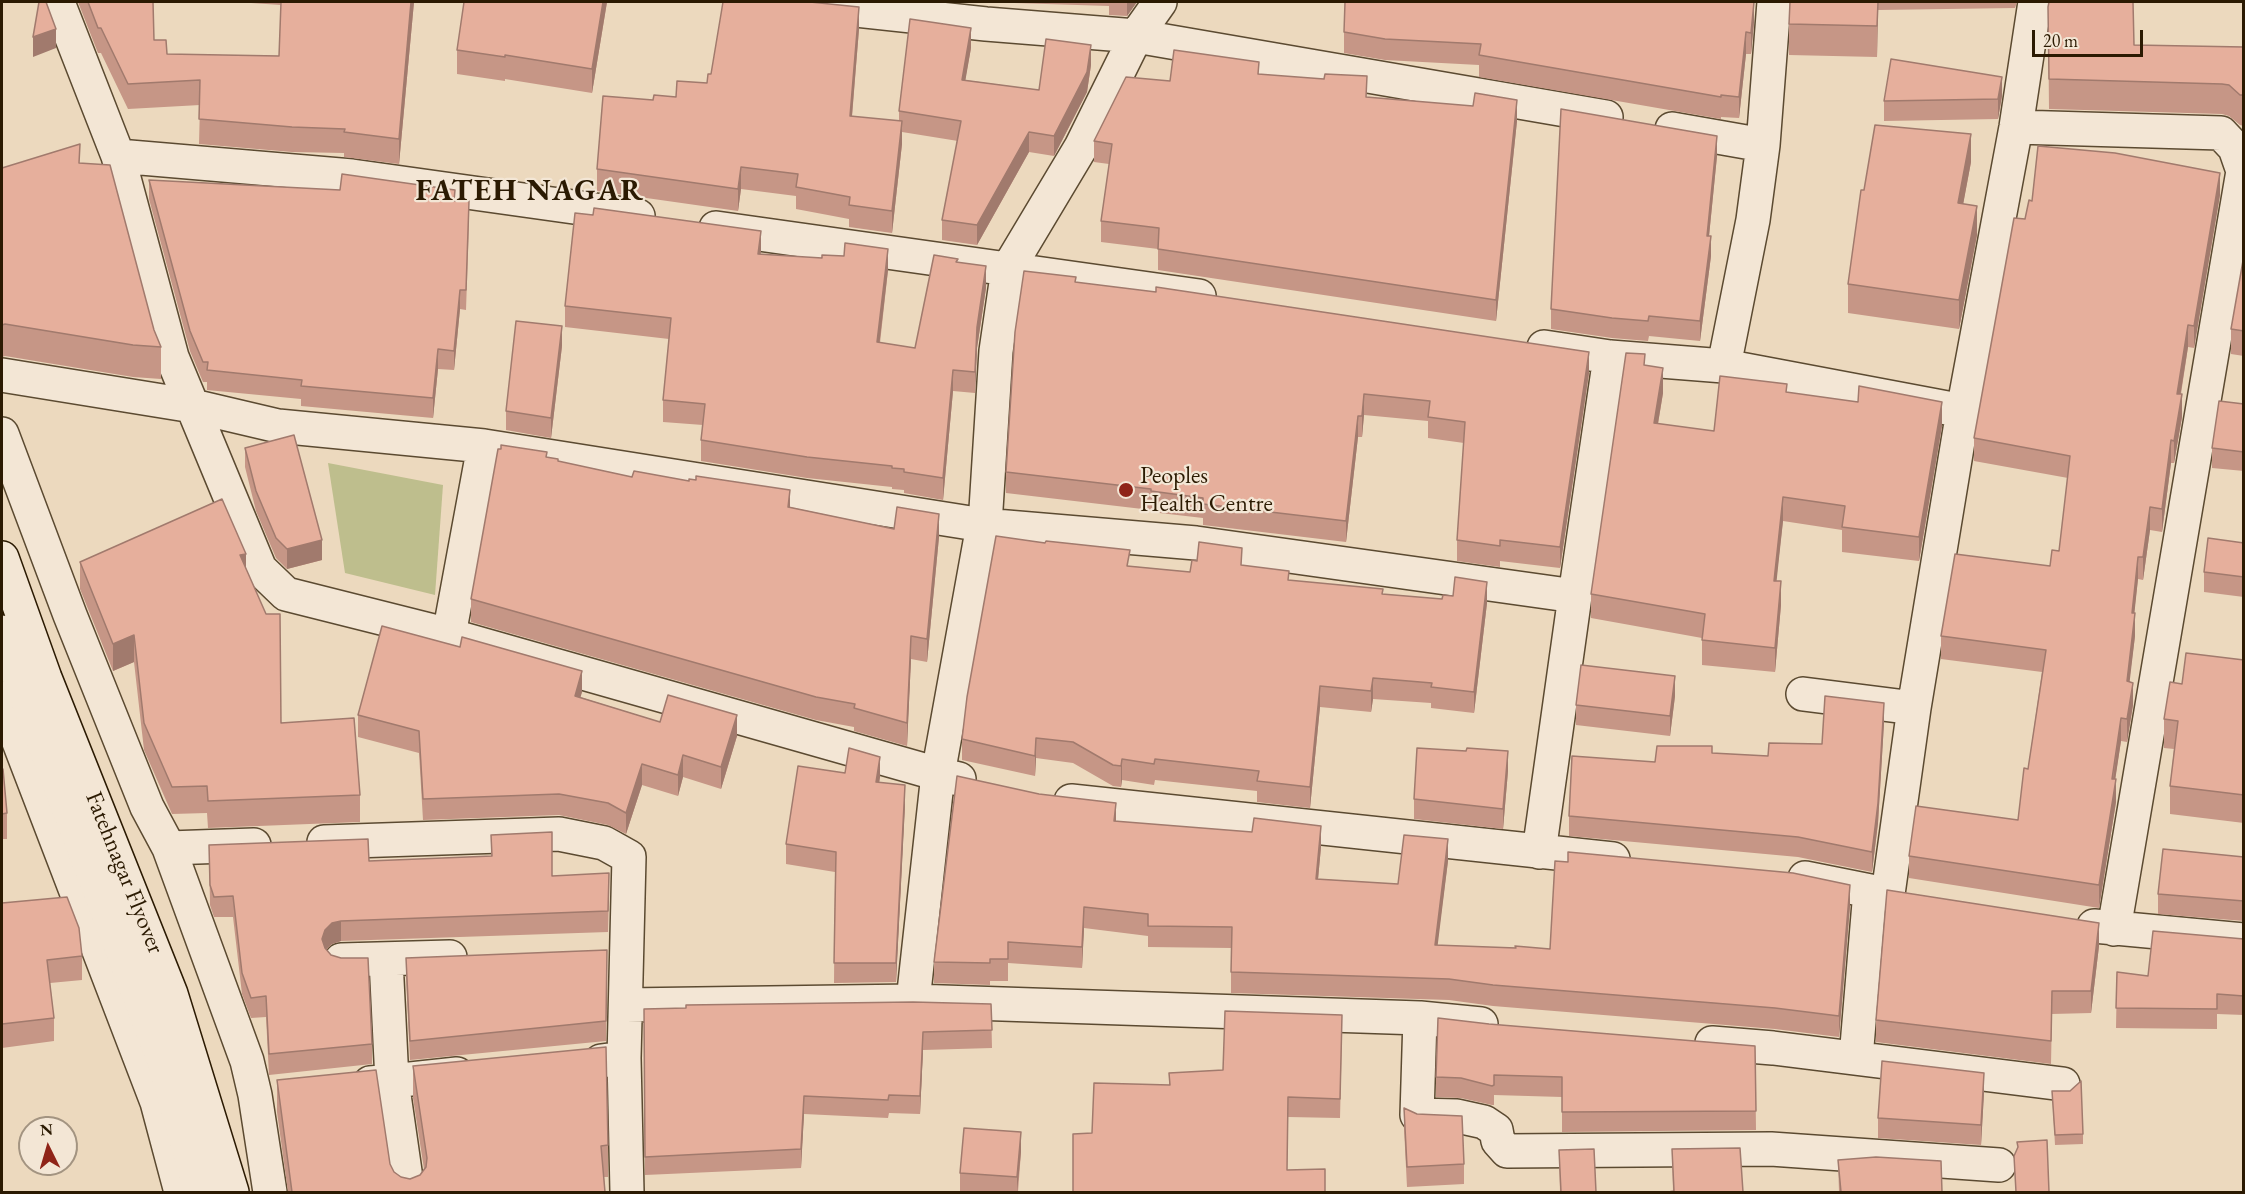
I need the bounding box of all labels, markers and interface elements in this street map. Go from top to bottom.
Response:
scale bar [2035,18,2146,56]
text: 20 m [2043,29,2078,52]
district label: FATEH NAGAR [416,174,644,210]
place label: Peoples Health Centre [1140,462,1273,518]
marker: Peoples Health Centre [1117,481,1135,499]
street label: Fatehnagar Flyover [78,788,170,958]
north arrow [18,1116,78,1176]
text: N [39,1119,54,1141]

